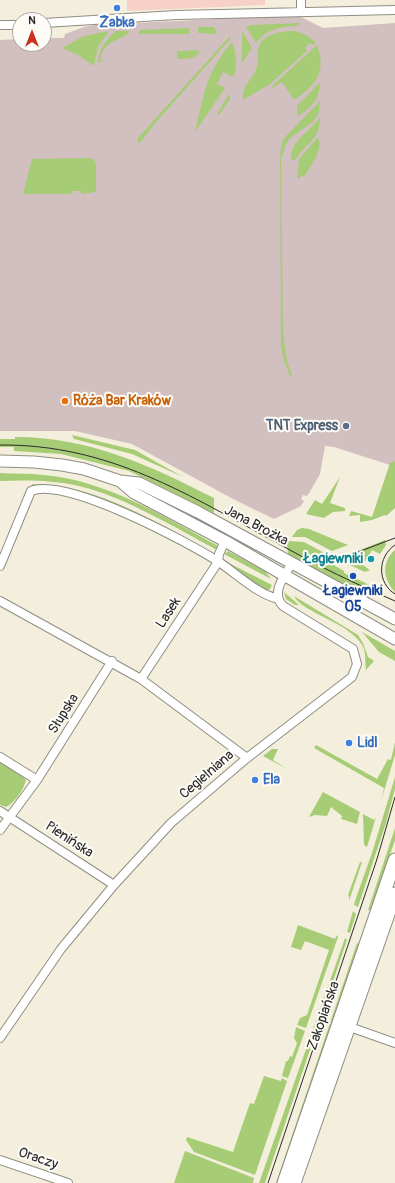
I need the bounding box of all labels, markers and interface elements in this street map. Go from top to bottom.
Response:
marker: Żabka [112,3,122,13]
north arrow [12,12,52,52]
text: N [28,14,36,27]
place label: Żabka [99,15,135,31]
place label: Róża Bar Kraków [73,393,171,409]
marker: Róża Bar Kraków [60,396,70,406]
place label: TNT Express [266,418,338,434]
marker: TNT Express [341,421,351,431]
street label: Jana Brożka [221,502,291,550]
place label: Łagiewniki [304,551,363,567]
marker: Łagiewniki [366,554,376,564]
marker: Łagiewniki 05 [348,571,358,581]
place label: Łagiewniki 05 [323,583,383,616]
street label: Lasek [153,594,185,632]
street label: Słupska [45,691,83,737]
place label: Lidl [357,735,378,751]
marker: Lidl [344,738,354,748]
street label: Cegielniana [176,747,238,803]
place label: Ela [263,772,280,788]
marker: Ela [250,775,260,785]
street label: Pienińska [42,818,96,862]
street label: Zakopiańska [304,979,344,1053]
street label: Oraczy [16,1144,60,1174]

